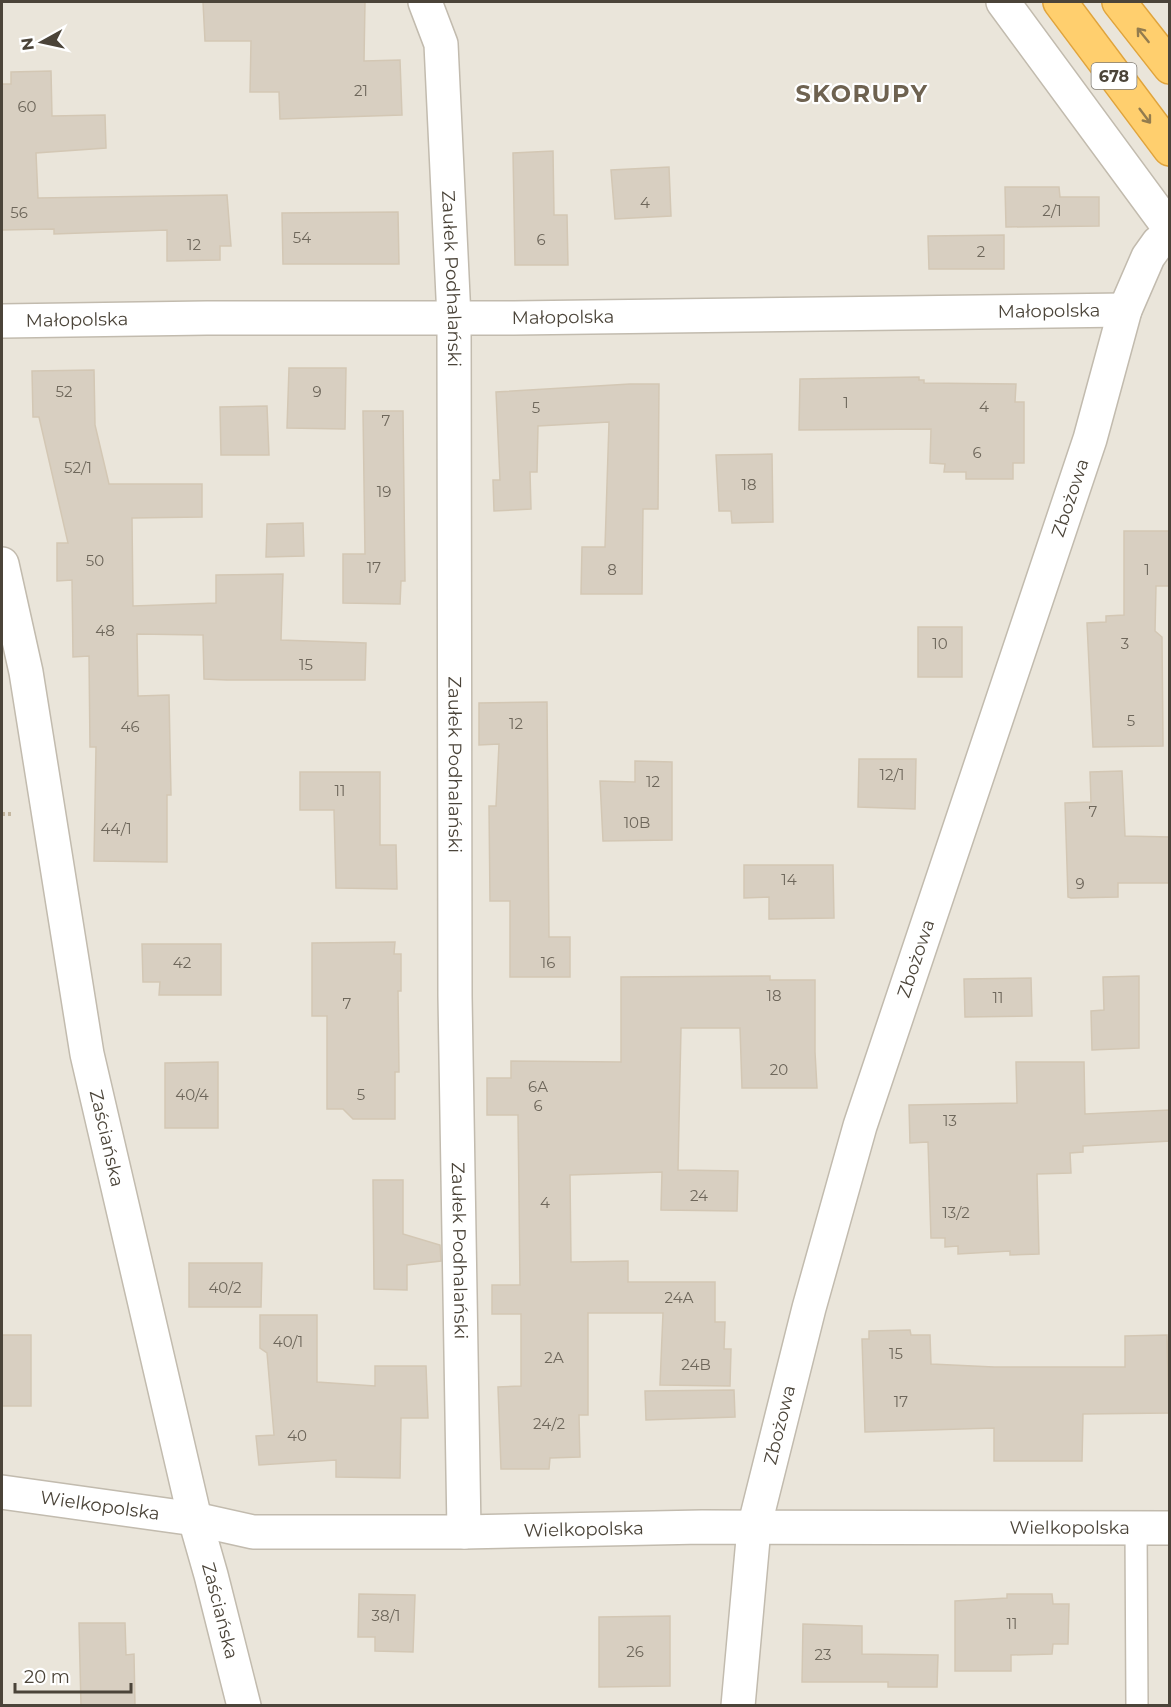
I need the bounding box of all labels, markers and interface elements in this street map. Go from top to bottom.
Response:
north arrow [12,12,72,72]
one-way arrow [1137,27,1150,43]
text: N [17,36,38,52]
road number: 678 [1092,63,1136,89]
district label: SKORUPY [796,79,929,108]
house number: 21 [354,81,368,100]
house number: 60 [17,97,37,116]
one-way arrow [1138,108,1151,124]
street label: Zaułek Podhalański [437,190,465,367]
house number: 4 [640,193,650,212]
house number: 2/1 [1042,201,1062,220]
house number: 56 [10,203,28,222]
house number: 54 [293,228,311,247]
house number: 6 [536,230,546,249]
house number: 12 [187,235,201,254]
house number: 2 [977,242,985,261]
street label: Małopolska [998,299,1100,323]
street label: Małopolska [512,306,614,329]
street label: Małopolska [26,308,128,332]
house number: 52 [56,382,72,401]
house number: 9 [312,382,322,401]
house number: 1 [843,393,849,412]
house number: 4 [979,397,989,416]
house number: 5 [532,398,540,417]
house number: 7 [382,411,391,430]
house number: 6 [972,443,982,462]
street label: Zbożowa [1047,456,1094,540]
house number: 52/1 [64,458,92,477]
house number: 18 [742,475,757,494]
house number: 19 [377,482,391,501]
house number: 50 [86,551,104,570]
house number: 17 [367,558,381,577]
house number: 8 [607,560,617,579]
house number: 1 [1144,560,1150,579]
house number: 48 [95,621,115,640]
house number: 10 [932,634,948,653]
house number: 3 [1121,634,1129,653]
house number: 15 [299,655,313,674]
street label: Zaułek Podhalański [444,676,466,853]
house number: 5 [1127,711,1135,730]
house number: 12 [509,714,523,733]
house number: 46 [120,717,140,736]
house number: 12/1 [880,765,904,784]
house number: 12 [646,772,660,791]
house number: 11 [335,781,345,800]
house number: 7 [1089,802,1098,821]
house number: 10B [624,813,650,832]
house number: 44/1 [100,819,132,838]
house number: 14 [781,870,797,889]
house number: 9 [1075,874,1085,893]
street label: Zbożowa [893,917,939,1001]
house number: 42 [173,953,191,972]
house number: 16 [541,953,555,972]
house number: 18 [767,986,782,1005]
house number: 11 [993,988,1003,1007]
house number: 7 [343,994,352,1013]
house number: 20 [770,1060,788,1079]
house number: 6A [528,1077,548,1096]
house number: 40/4 [175,1085,209,1104]
house number: 5 [357,1085,365,1104]
street label: Zaściańska [85,1088,128,1189]
house number: 6 [533,1096,543,1115]
house number: 13 [943,1111,957,1130]
street label: Zaułek Podhalański [447,1162,472,1339]
house number: 24 [690,1186,708,1205]
house number: 4 [540,1193,550,1212]
house number: 13/2 [942,1203,970,1222]
house number: 40/2 [208,1278,242,1297]
house number: 24A [665,1288,694,1307]
house number: 40/1 [273,1332,303,1351]
house number: 15 [889,1344,903,1363]
house number: 2A [544,1348,564,1367]
house number: 24B [681,1355,711,1374]
street label: Zbożowa [759,1383,800,1467]
house number: 17 [894,1392,908,1411]
house number: 24/2 [533,1414,565,1433]
house number: 40 [287,1426,307,1445]
street label: Wielkopolska [39,1486,161,1525]
street label: Wielkopolska [523,1517,644,1542]
street label: Wielkopolska [1009,1517,1130,1539]
street label: Zaściańska [197,1560,243,1661]
house number: 38/1 [372,1606,400,1625]
house number: 11 [1007,1614,1017,1633]
house number: 26 [626,1642,644,1661]
house number: 23 [815,1645,831,1664]
scale bar [15,1656,130,1694]
text: 20 m [24,1666,70,1688]

